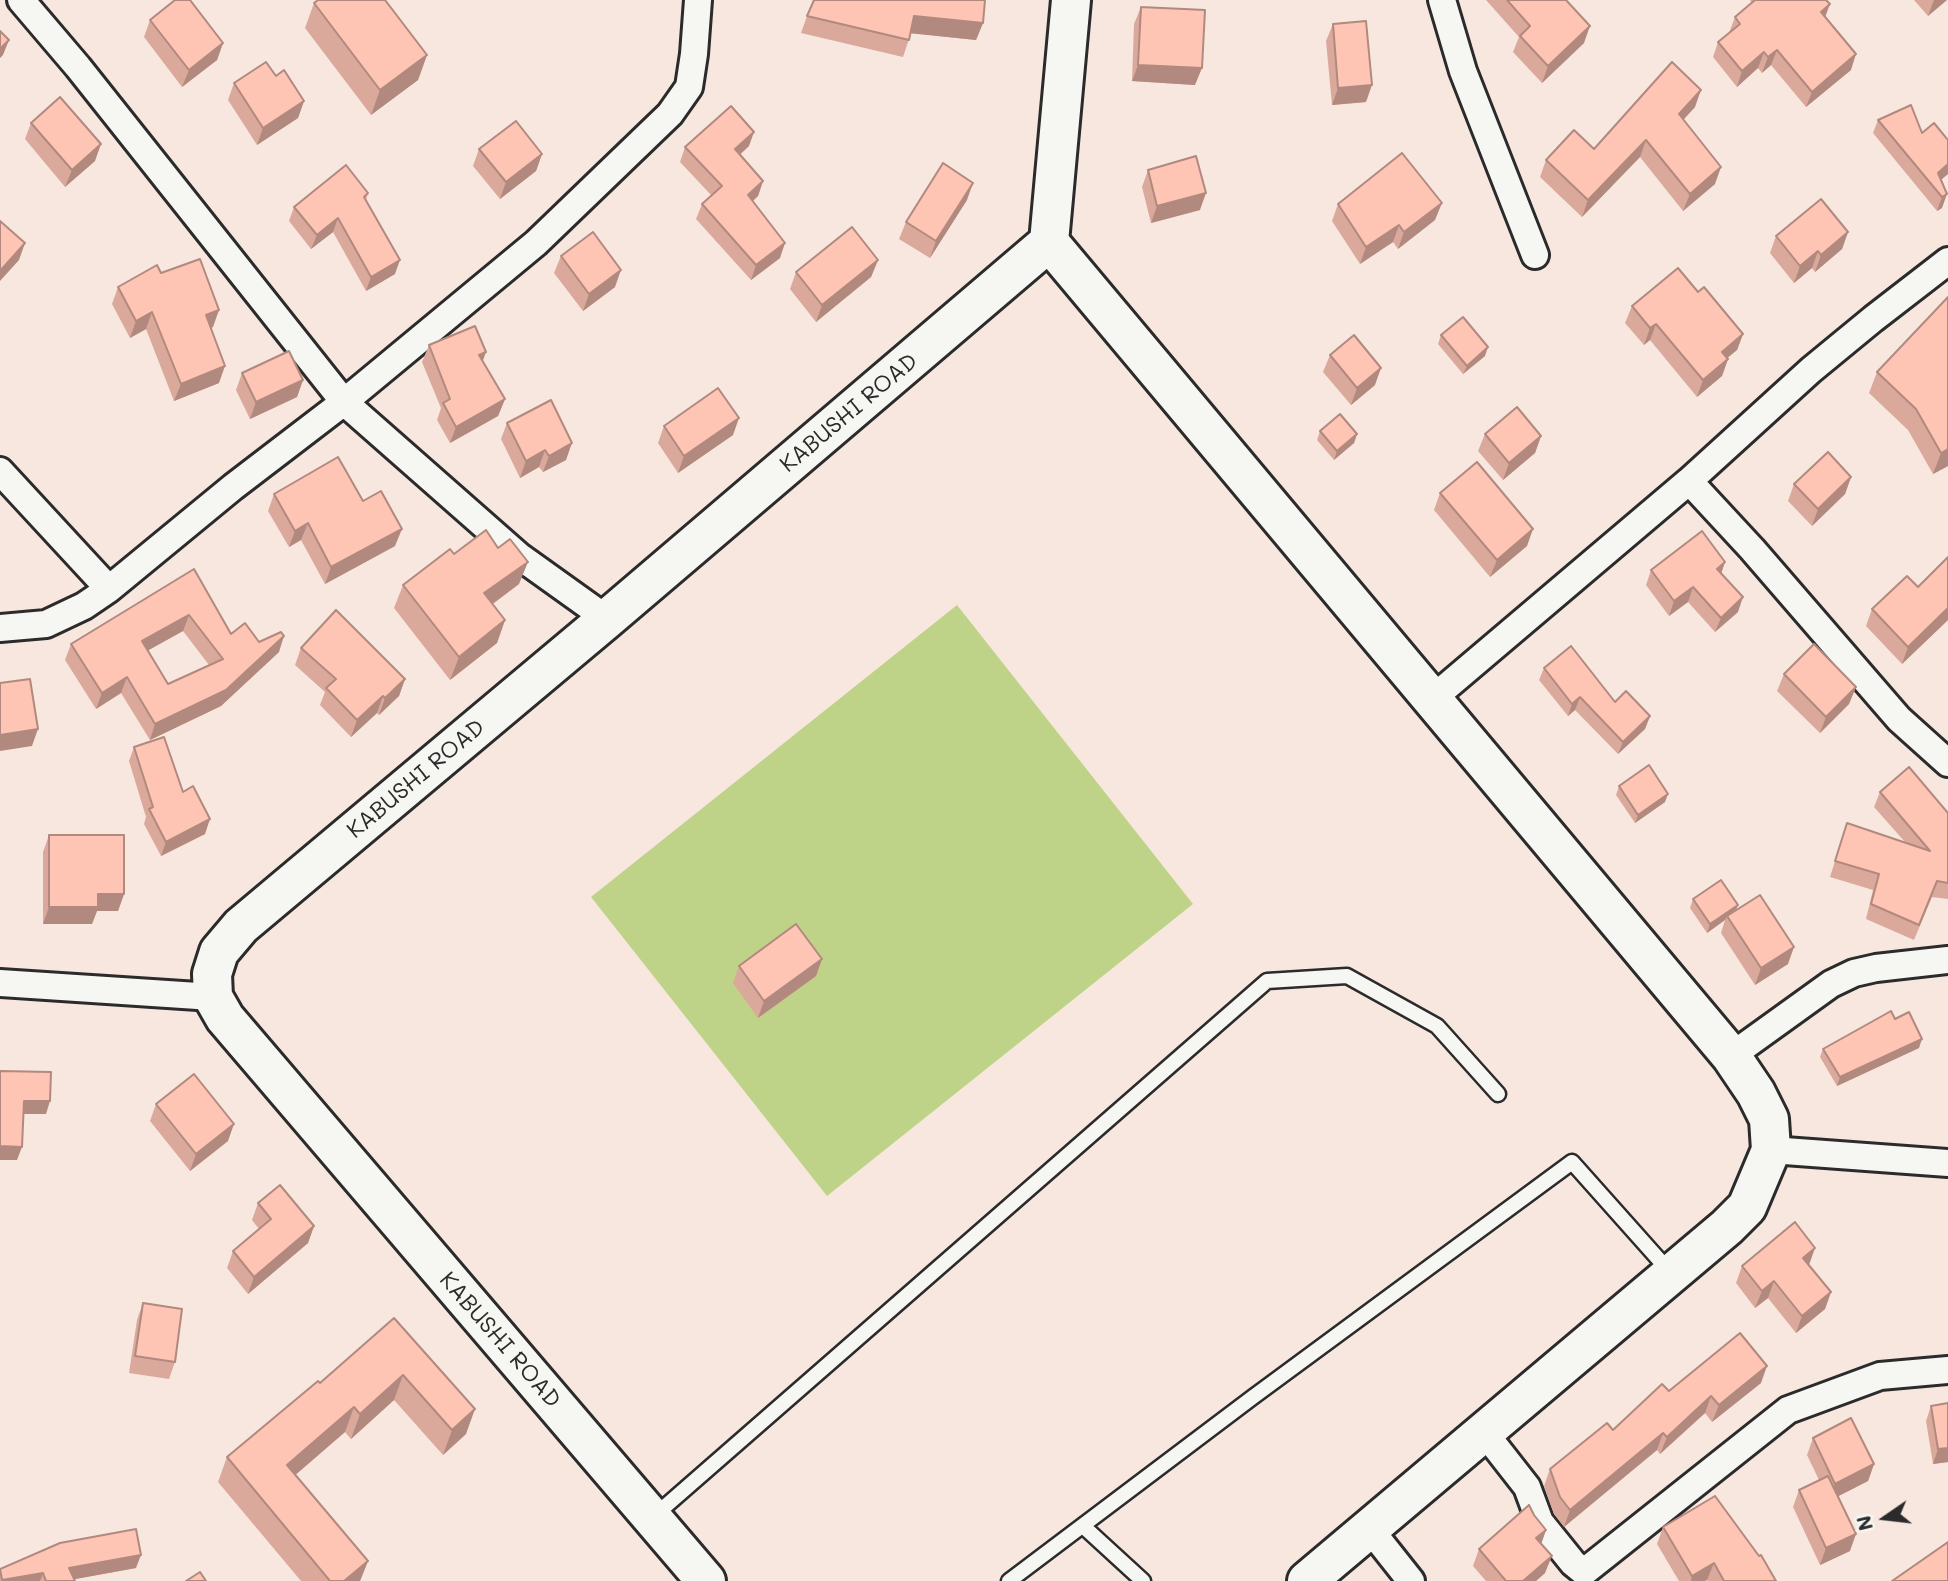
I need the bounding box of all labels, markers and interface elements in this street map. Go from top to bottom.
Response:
street label: KABUSHI ROAD [775,347,923,479]
street label: KABUSHI ROAD [342,713,490,845]
street label: KABUSHI ROAD [434,1266,566,1414]
north arrow [1850,1483,1920,1553]
text: N [1850,1513,1878,1533]

